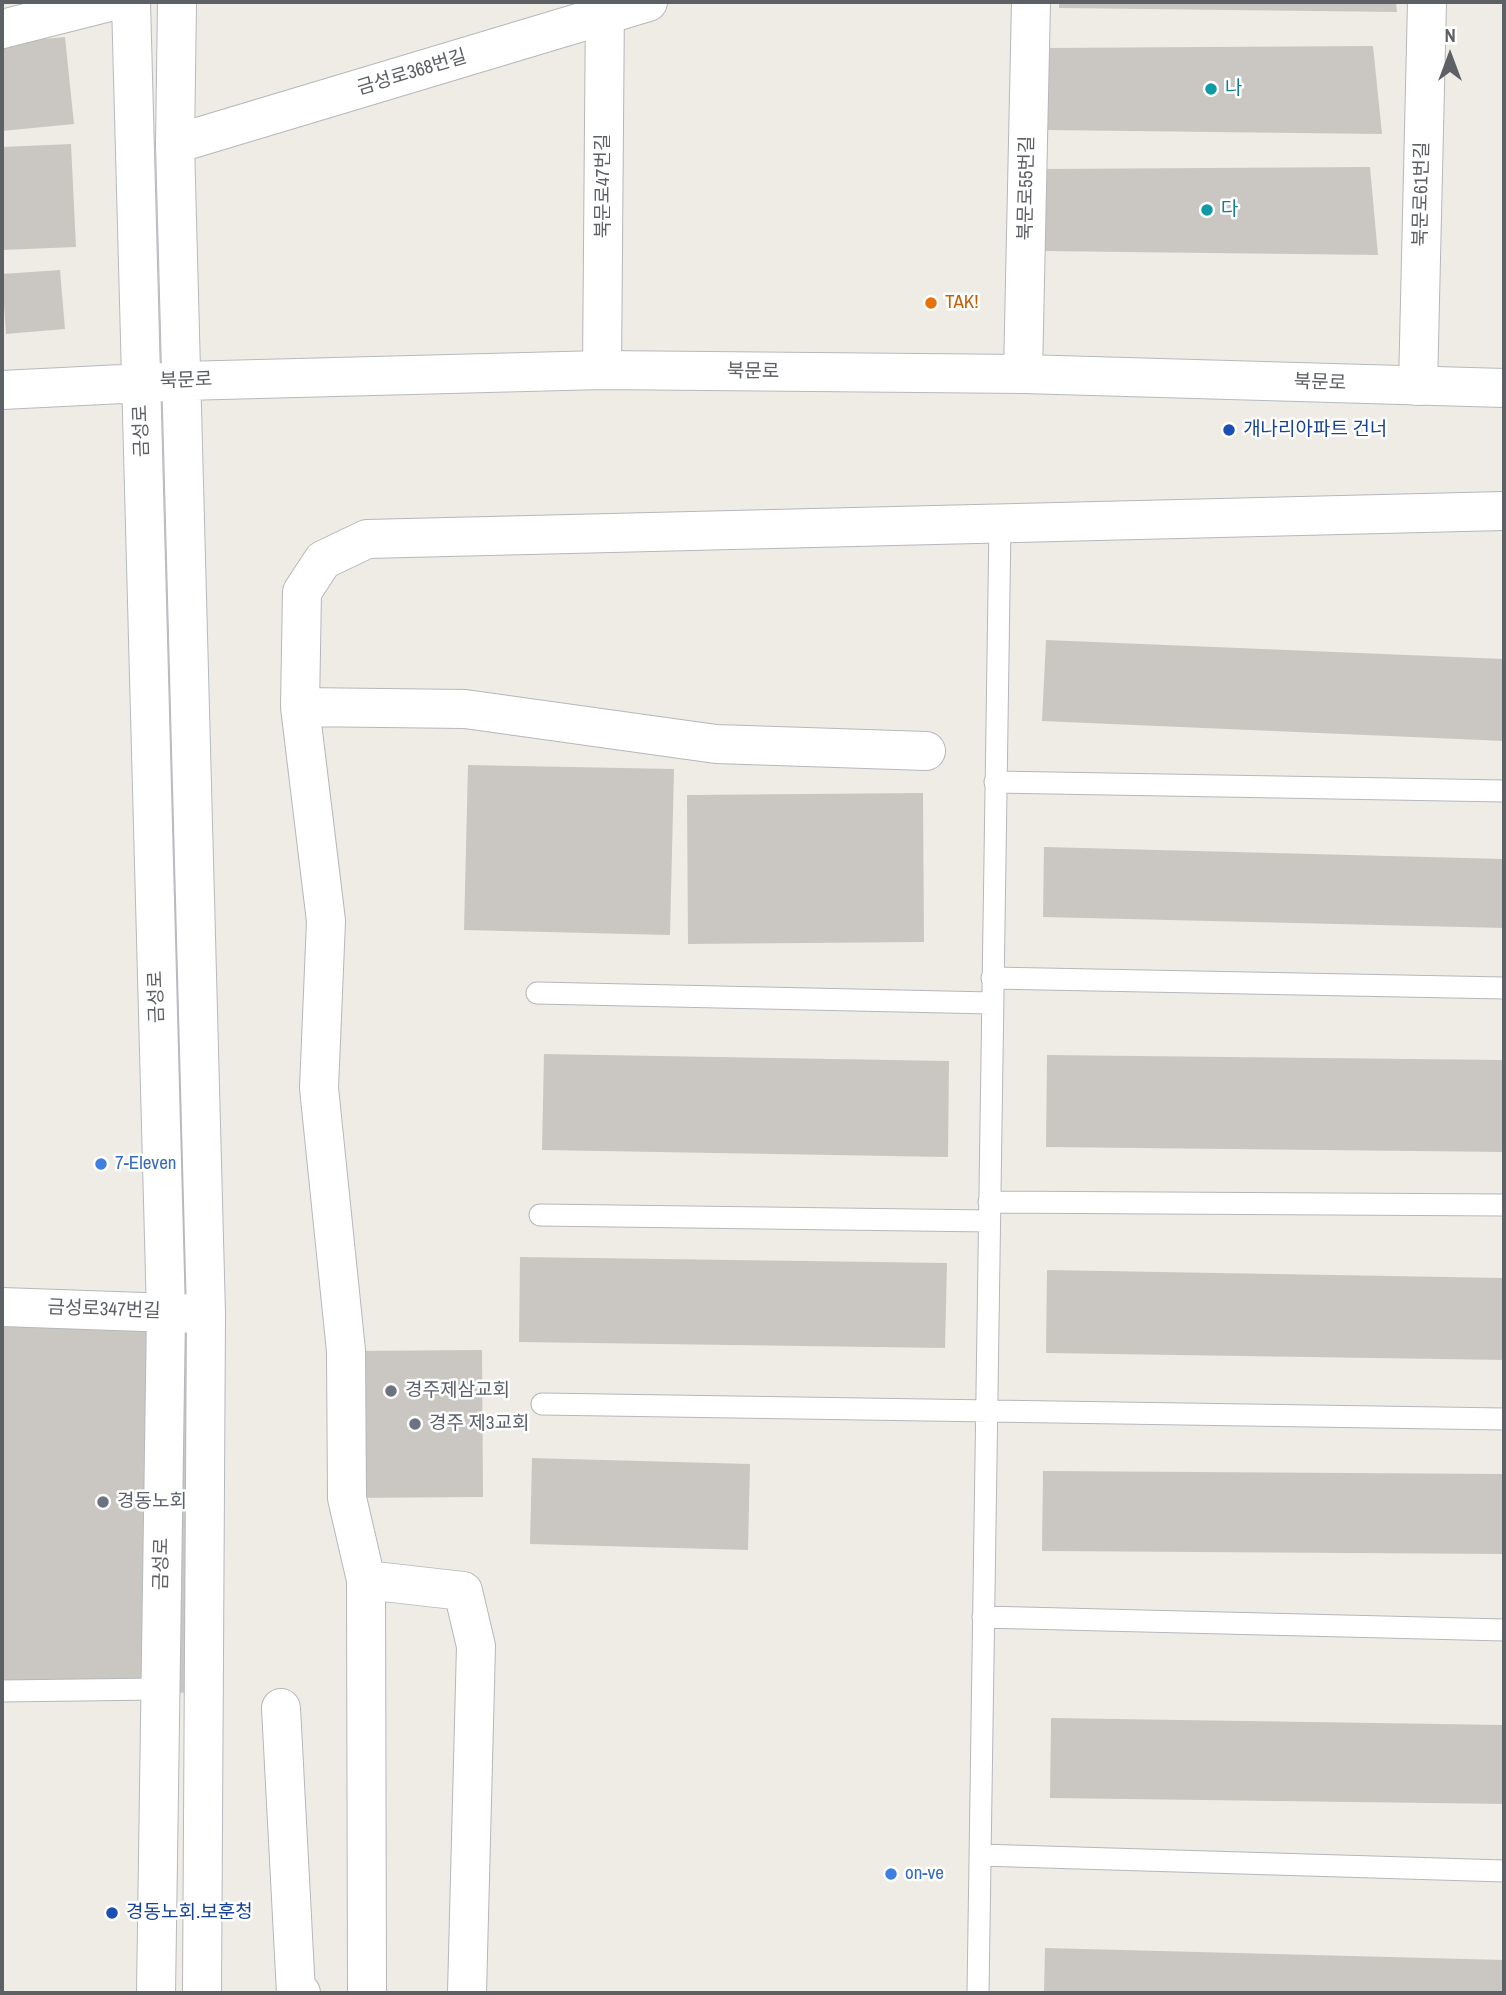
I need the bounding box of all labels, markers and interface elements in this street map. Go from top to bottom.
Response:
north arrow [1415,21,1485,91]
text: N [1444,22,1456,48]
street label: 금성로368번길 [354,46,470,100]
place label: 나 [1225,78,1242,100]
marker: 나 [1203,81,1219,97]
street label: 북문로47번길 [593,134,615,238]
street label: 북문로55번길 [1015,135,1039,241]
street label: 북문로61번길 [1410,141,1434,247]
place label: 다 [1221,199,1238,221]
marker: 다 [1199,202,1215,218]
place label: TAK! [945,292,978,314]
marker: TAK! [923,295,939,311]
street label: 북문로 [727,360,779,384]
street label: 북문로 [159,369,213,393]
street label: 북문로 [1293,371,1347,395]
street label: 금성로 [130,404,154,458]
place label: 개나리아파트 건너 [1243,419,1387,441]
marker: 개나리아파트 건너 [1221,422,1237,438]
street label: 금성로 [145,970,169,1024]
place label: 7-Eleven [115,1153,176,1175]
marker: 7-Eleven [93,1156,109,1172]
street label: 금성로347번길 [47,1297,161,1323]
place label: 경주제삼교회 [405,1380,510,1402]
marker: 경주제삼교회 [383,1383,399,1399]
place label: 경주 제3교회 [429,1413,529,1435]
marker: 경주 제3교회 [407,1416,423,1432]
place label: 경동노회 [117,1491,187,1513]
marker: 경동노회 [95,1494,111,1510]
street label: 금성로 [150,1538,174,1590]
place label: on-ve [905,1863,944,1885]
marker: on-ve [883,1866,899,1882]
place label: 경동노회.보훈청 [126,1902,253,1924]
marker: 경동노회.보훈청 [104,1905,120,1921]

